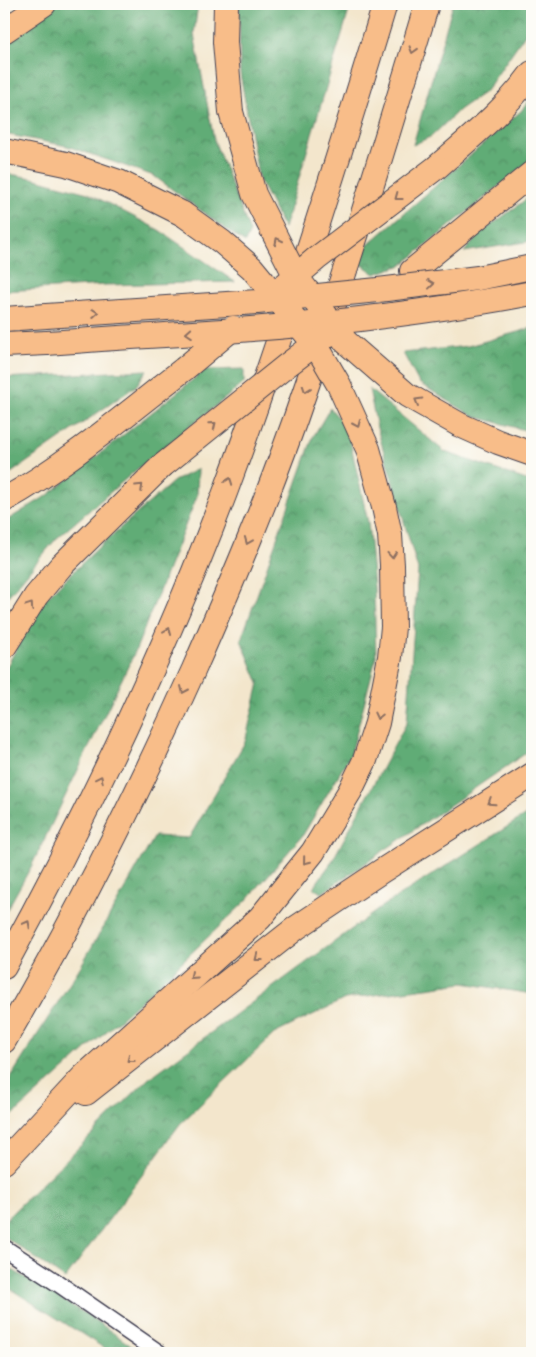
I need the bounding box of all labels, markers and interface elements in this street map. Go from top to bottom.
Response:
one-way arrow [408,46,418,54]
one-way arrow [394,191,404,200]
one-way arrow [274,237,284,246]
one-way arrow [427,279,435,290]
one-way arrow [91,308,99,319]
one-way arrow [184,327,192,338]
one-way arrow [302,384,312,393]
one-way arrow [414,397,423,407]
one-way arrow [350,419,361,428]
one-way arrow [208,421,217,430]
one-way arrow [223,477,233,486]
one-way arrow [135,484,144,493]
one-way arrow [244,536,255,545]
one-way arrow [386,552,397,560]
one-way arrow [24,602,33,611]
one-way arrow [162,628,172,636]
one-way arrow [180,685,190,694]
one-way arrow [373,712,384,721]
one-way arrow [94,775,105,784]
one-way arrow [488,795,497,805]
one-way arrow [304,855,312,864]
one-way arrow [21,921,31,930]
one-way arrow [255,953,264,961]
one-way arrow [189,971,198,980]
one-way arrow [127,1053,136,1061]

